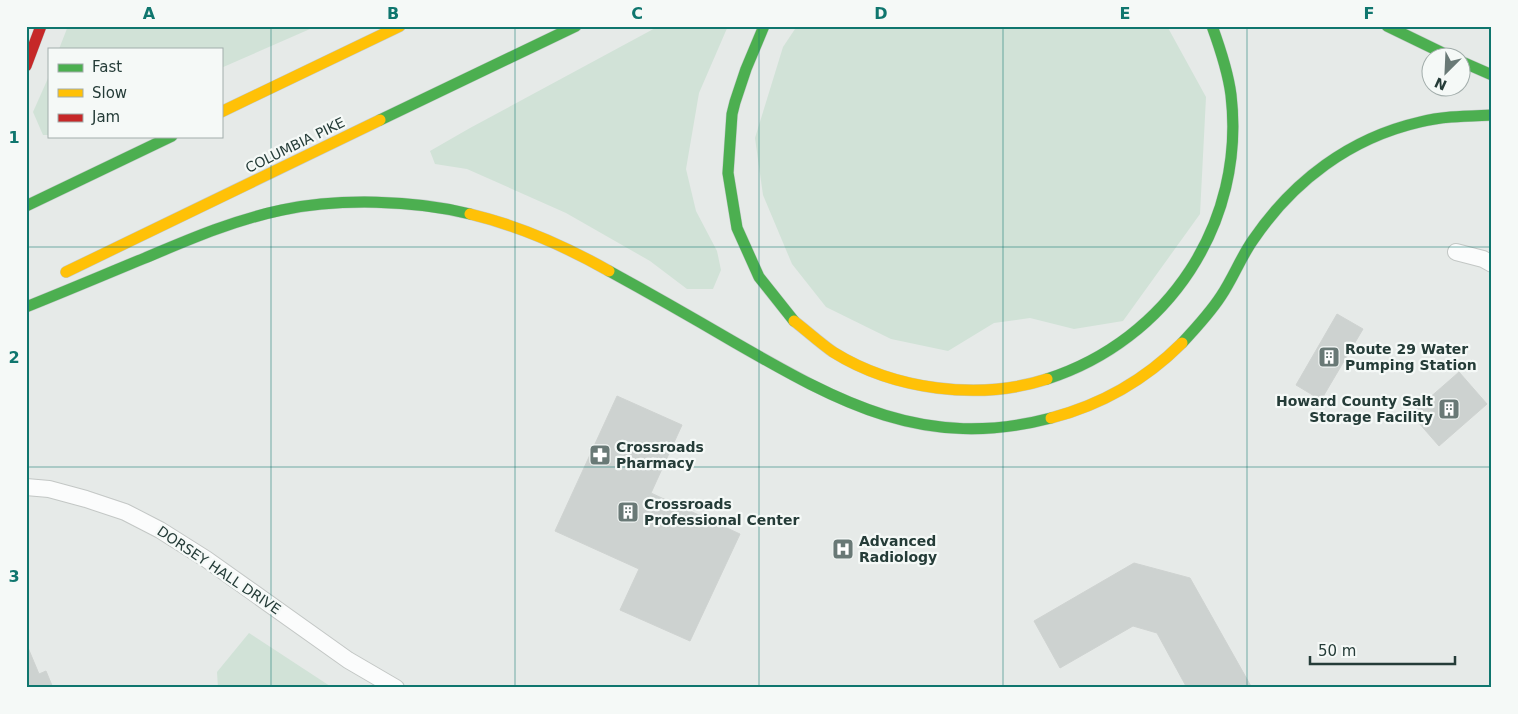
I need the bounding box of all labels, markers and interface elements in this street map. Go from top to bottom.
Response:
text: A [143,4,156,23]
text: B [387,4,399,23]
text: C [631,4,643,23]
text: D [874,4,888,23]
text: E [1120,4,1130,23]
text: F [1364,4,1374,23]
legend [48,48,222,138]
north arrow [1420,48,1470,98]
text: Fast [92,58,122,76]
text: N [1432,74,1449,94]
text: Slow [92,84,127,102]
text: Jam [91,108,120,126]
street label: COLUMBIA PIKE [243,114,347,176]
text: 1 [8,128,20,147]
place label: Route 29 Water Pumping Station [1345,341,1477,373]
building icon: Route 29 Water Pumping Station [1317,345,1341,369]
text: 2 [8,348,20,367]
place label: Howard County Salt Storage Facility [1276,393,1433,425]
building icon: Howard County Salt Storage Facility [1437,397,1461,421]
place label: Crossroads Pharmacy [616,439,704,471]
pharmacy icon: Crossroads Pharmacy [588,443,612,467]
place label: Crossroads Professional Center [644,496,799,528]
building icon: Crossroads Professional Center [616,500,640,524]
street label: DORSEY HALL DRIVE [154,523,284,617]
place label: Advanced Radiology [859,533,937,565]
hospital icon: Advanced Radiology [831,537,855,561]
text: 3 [8,567,20,586]
scale bar [1310,634,1456,666]
text: 50 m [1318,642,1356,660]

